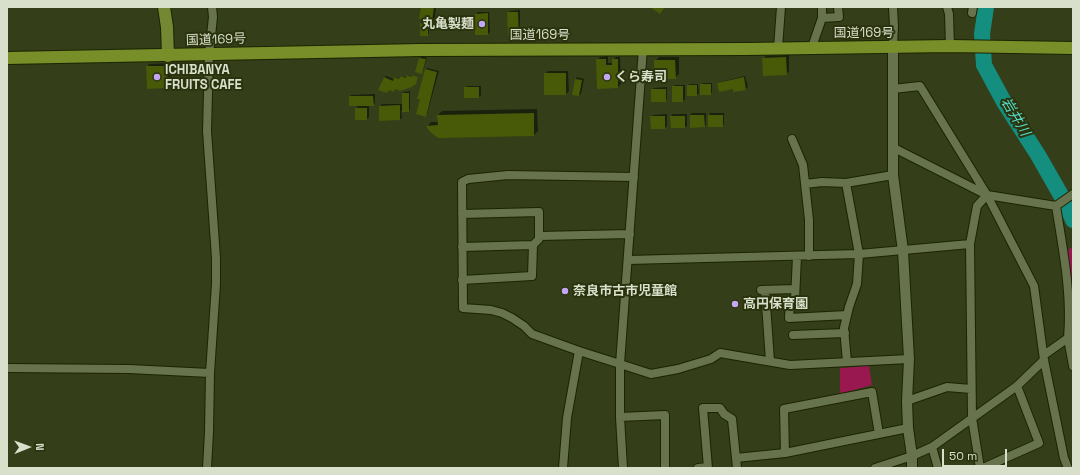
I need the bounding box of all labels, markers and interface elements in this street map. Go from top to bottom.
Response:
place label: 丸亀製麺 [422,16,474,32]
marker: 丸亀製麺 [477,19,487,29]
street label: 国道169号 [834,25,894,41]
street label: 国道169号 [510,27,570,43]
street label: 国道169号 [186,31,246,49]
place label: ICHIBANYA FRUITS CAFE [165,62,242,93]
place label: くら寿司 [615,69,667,85]
marker: ICHIBANYA FRUITS CAFE [152,72,162,82]
marker: くら寿司 [602,72,612,82]
water label: 岩井川 [997,95,1033,139]
place label: 奈良市古市児童館 [573,283,677,299]
marker: 奈良市古市児童館 [560,286,570,296]
place label: 高円保育園 [743,296,808,312]
marker: 高円保育園 [730,299,740,309]
north arrow [8,427,48,467]
scale bar [944,441,1009,467]
text: N [33,443,47,451]
text: 50 m [949,448,977,464]

